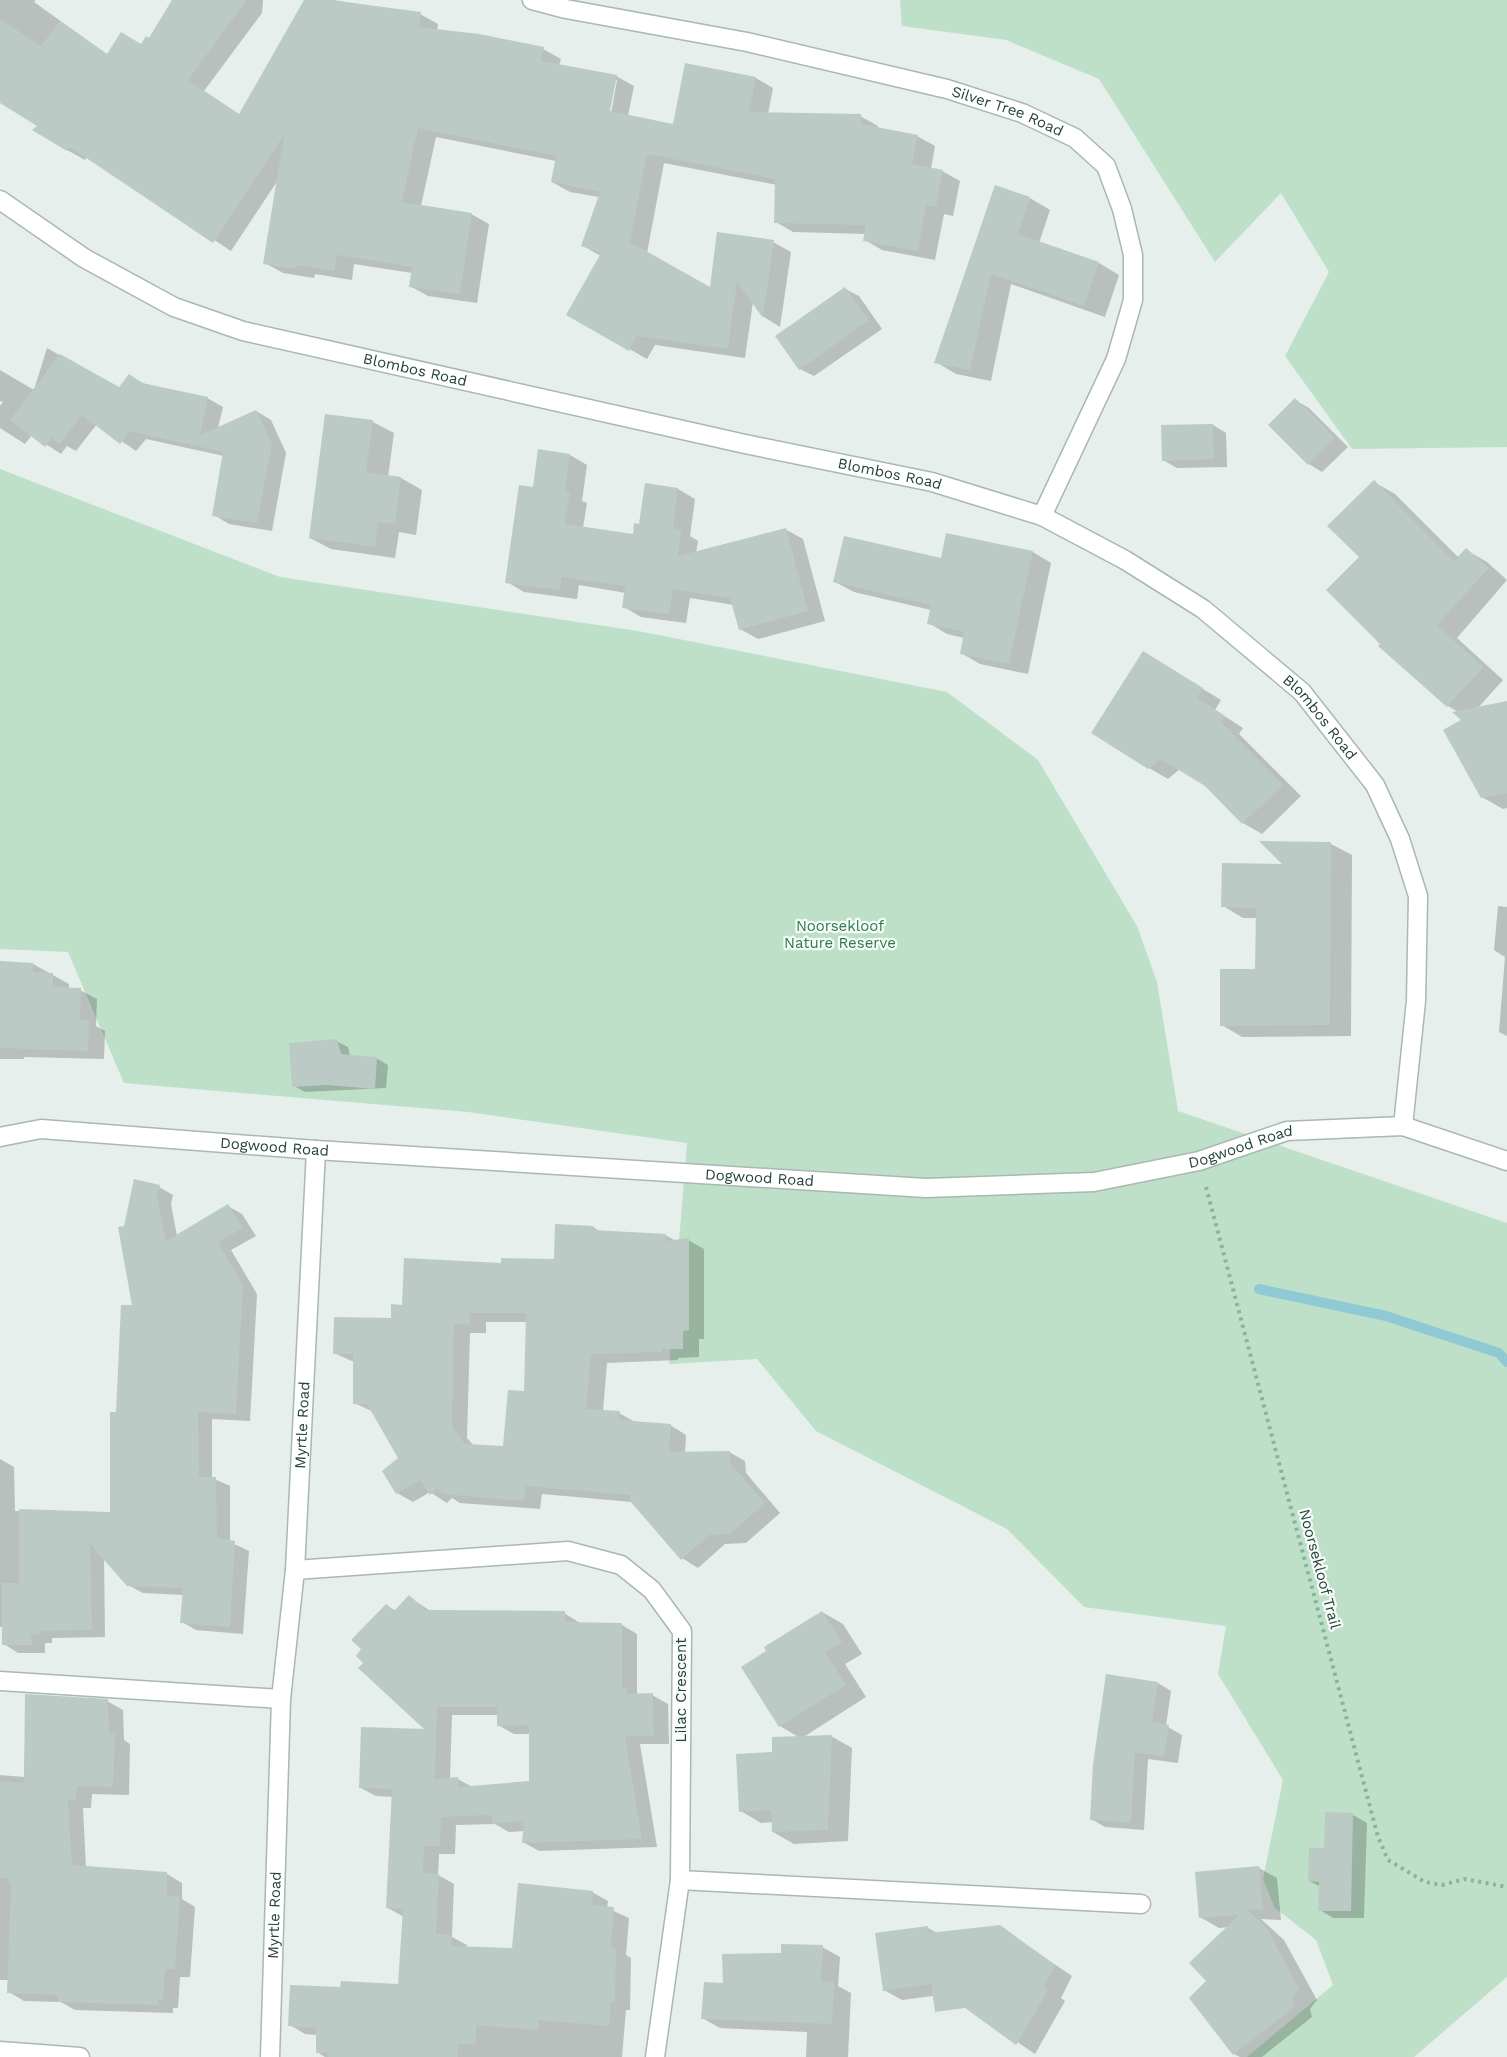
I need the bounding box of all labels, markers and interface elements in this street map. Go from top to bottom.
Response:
street label: Silver Tree Road [949,82,1066,140]
street label: Blombos Road [361,349,469,390]
street label: Blombos Road [836,454,944,494]
street label: Blombos Road [1279,671,1361,763]
park label: Noorsekloof Nature Reserve [784,917,896,952]
street label: Dogwood Road [1187,1122,1293,1172]
street label: Dogwood Road [219,1134,330,1160]
street label: Dogwood Road [705,1165,815,1190]
street label: Myrtle Road [291,1381,313,1469]
street label: Noorsekloof Trail [1295,1507,1345,1631]
street label: Lilac Crescent [672,1637,690,1742]
street label: Myrtle Road [264,1871,285,1959]

